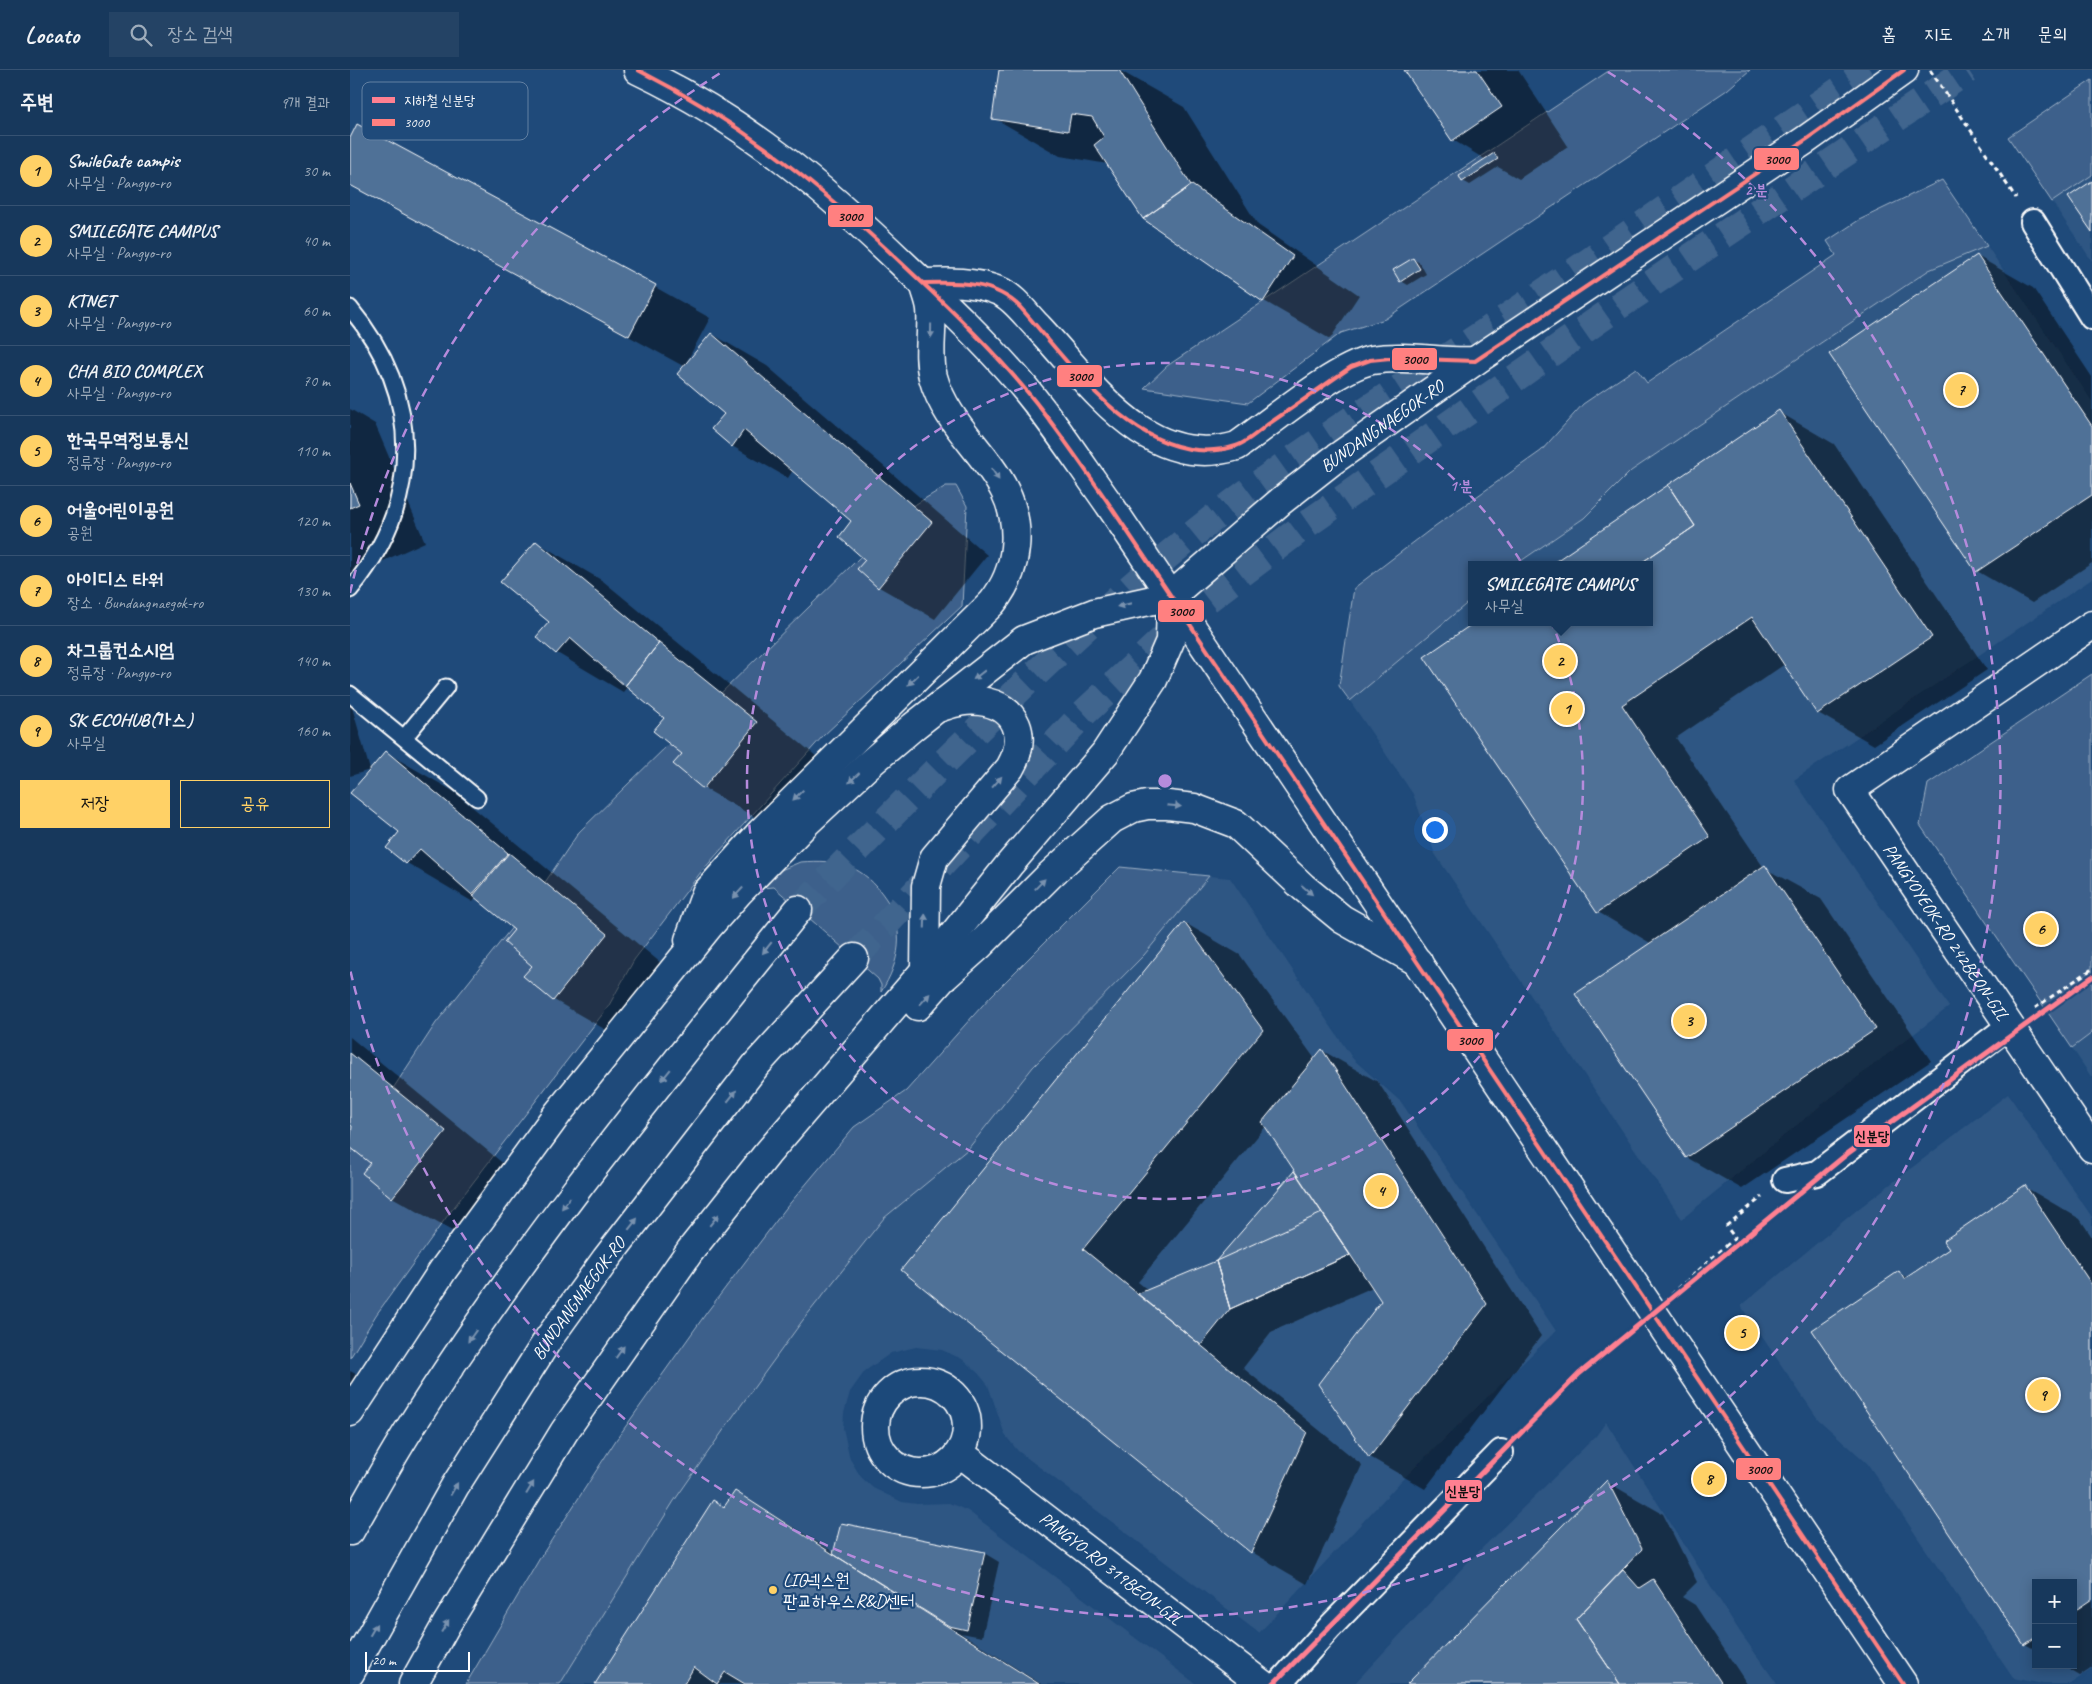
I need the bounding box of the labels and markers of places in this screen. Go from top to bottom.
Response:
pin: 7 [1945,371,1977,409]
pin: 2 [1544,642,1576,680]
pin: 1 [1551,690,1583,728]
centre of rings [1156,772,1174,790]
pin: 6 [2025,910,2057,948]
pin: 3 [1673,1002,1705,1040]
pin: 4 [1365,1172,1397,1210]
pin: 5 [1726,1314,1758,1352]
pin: 9 [2027,1376,2059,1414]
pin: 8 [1693,1460,1725,1498]
place label: LIG넥스원 판교하우스R&D센터 [783,1569,915,1612]
marker: LIG넥스원 판교하우스R&D센터 [767,1584,779,1596]

